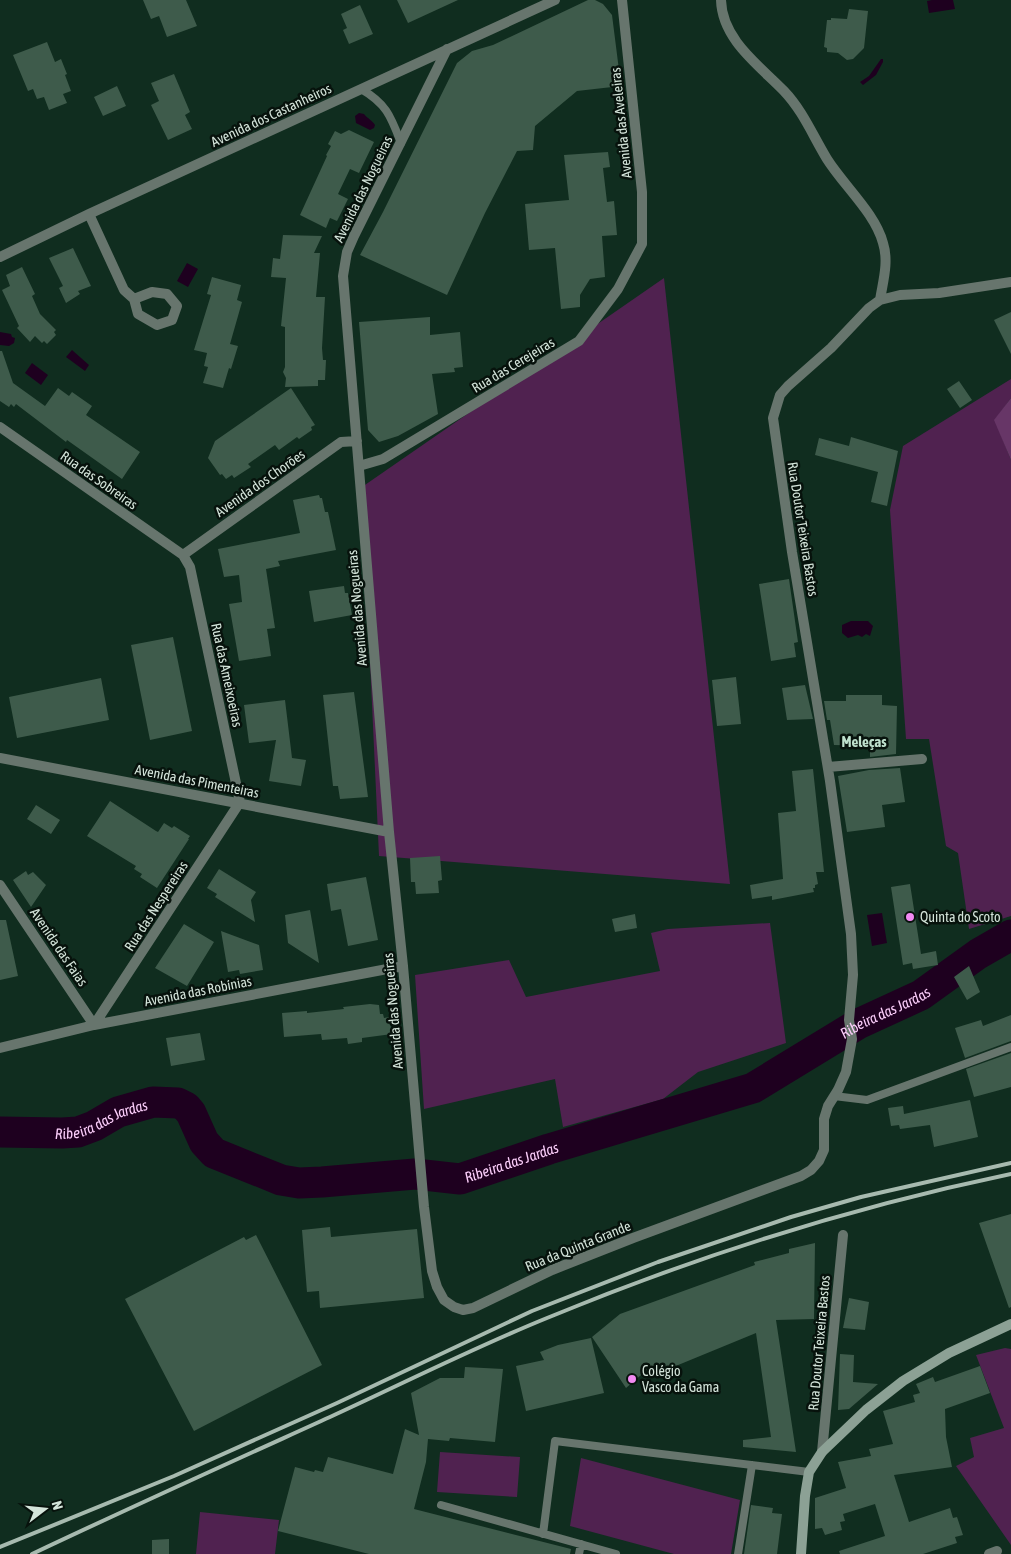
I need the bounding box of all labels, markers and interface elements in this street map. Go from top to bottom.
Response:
street label: Avenida das Aveleiras [607,67,635,179]
street label: Avenida dos Castanheiros [208,80,334,150]
street label: Avenida das Nogueiras [330,133,396,245]
street label: Rua das Cerejeiras [469,334,557,396]
street label: Avenida dos Chorões [212,446,308,520]
street label: Rua das Sobreiras [57,448,141,512]
street label: Rua Doutor Teixeira Bastos [784,461,822,597]
street label: Avenida das Nogueiras [344,549,370,667]
street label: Rua das Ameixoeiras [208,622,246,728]
district label: Meleças [841,733,887,750]
street label: Avenida das Pimenteiras [134,761,260,801]
street label: Rua das Nespereiras [121,858,191,954]
street label: Avenida das Faias [27,905,91,989]
place label: Quinta do Scoto [920,909,1001,925]
marker: Quinta do Scoto [904,911,916,923]
street label: Avenida das Nogueiras [380,952,406,1070]
street label: Avenida das Robínias [143,973,253,1009]
water label: Ribeira das Jardas [837,983,933,1042]
water label: Ribeira das Jardas [55,1096,149,1142]
water label: Ribeira das Jardas [462,1138,560,1185]
street label: Rua da Quinta Grande [523,1218,633,1274]
street label: Rua Doutor Teixeira Bastos [805,1275,833,1411]
place label: Colégio Vasco da Gama [642,1363,719,1395]
marker: Colégio Vasco da Gama [626,1373,638,1385]
north arrow [20,1484,70,1534]
text: N [49,1499,66,1512]

